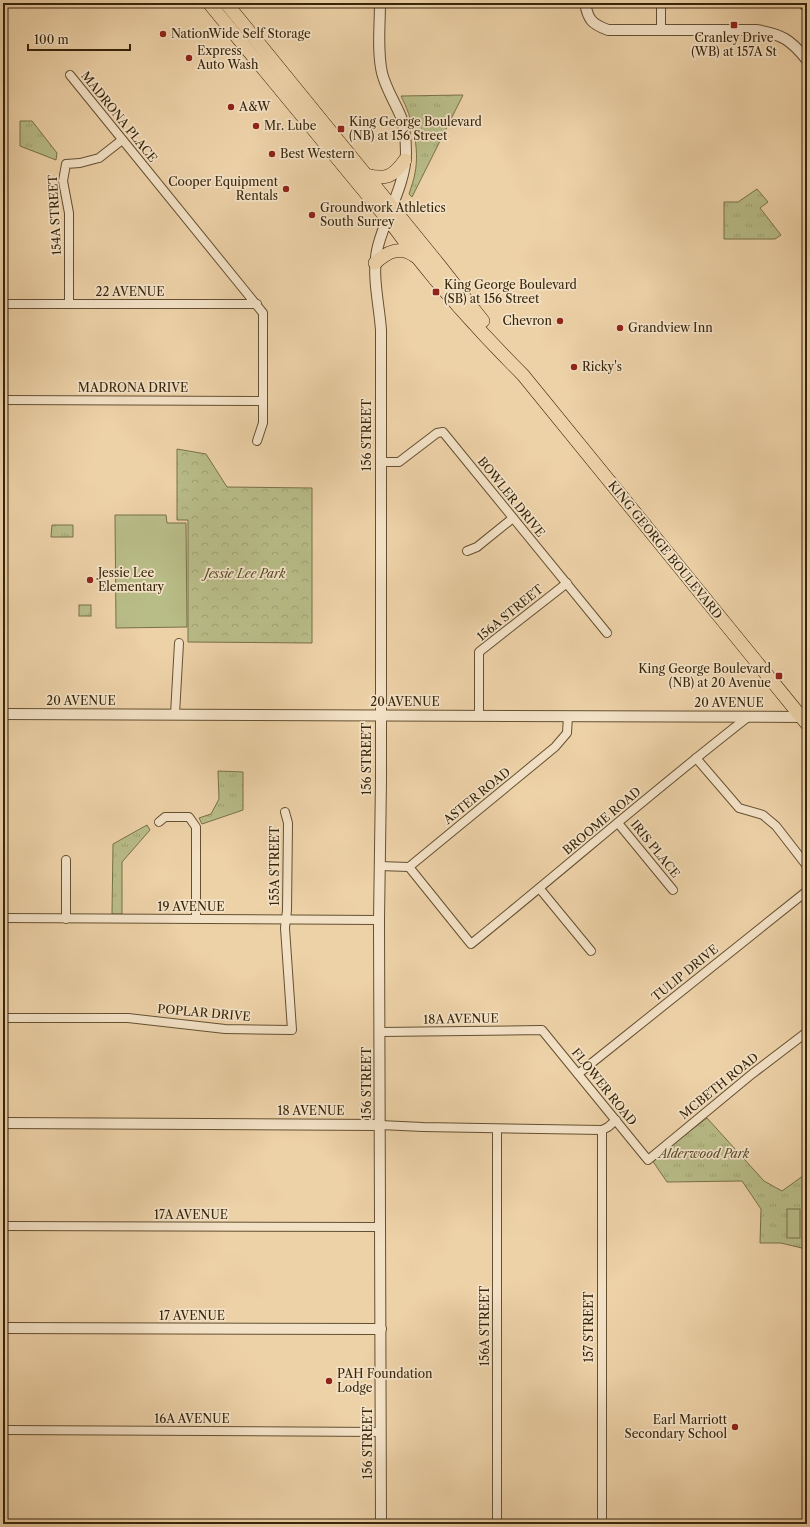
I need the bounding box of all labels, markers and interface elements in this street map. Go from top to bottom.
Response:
marker: Cranley Drive (WB) at 157A St [729,20,739,30]
scale bar [28,26,130,52]
place label: NationWide Self Storage [171,26,311,41]
marker: NationWide Self Storage [158,29,168,39]
place label: Cranley Drive (WB) at 157A St [691,30,778,59]
text: 100 m [34,32,69,47]
place label: Express Auto Wash [196,43,259,72]
marker: Express Auto Wash [184,53,194,63]
street label: MADRONA PLACE [78,68,161,165]
place label: A&W [238,99,271,114]
marker: A&W [226,102,236,112]
place label: King George Boulevard (NB) at 156 Street [349,114,483,143]
place label: Mr. Lube [264,118,317,133]
marker: Mr. Lube [251,121,261,131]
marker: King George Boulevard (NB) at 156 Street [336,124,346,134]
place label: Best Western [280,146,355,161]
marker: Best Western [267,149,277,159]
street label: 154A STREET [45,174,64,256]
place label: Cooper Equipment Rentals [168,174,279,203]
marker: Cooper Equipment Rentals [281,184,291,194]
place label: Groundwork Athletics South Surrey [320,200,446,229]
marker: Groundwork Athletics South Surrey [307,210,317,220]
place label: King George Boulevard (SB) at 156 Street [444,277,578,306]
street label: 22 AVENUE [96,284,164,299]
marker: King George Boulevard (SB) at 156 Street [431,287,441,297]
place label: Chevron [502,313,552,328]
marker: Chevron [555,316,565,326]
place label: Grandview Inn [628,320,713,335]
marker: Grandview Inn [615,323,625,333]
place label: Ricky's [582,359,622,374]
marker: Ricky's [569,362,579,372]
street label: MADRONA DRIVE [78,380,188,395]
street label: 156 STREET [359,399,374,471]
street label: BOWLER DRIVE [475,454,548,540]
street label: KING GEORGE BOULEVARD [605,478,726,622]
place label: Jessie Lee Elementary [96,565,165,594]
park label: Jessie Lee Park [201,566,286,581]
marker: Jessie Lee Elementary [85,575,95,585]
street label: 156A STREET [474,581,546,644]
place label: King George Boulevard (NB) at 20 Avenue [638,661,772,690]
marker: King George Boulevard (NB) at 20 Avenue [774,671,784,681]
street label: 20 AVENUE [46,693,116,708]
street label: 20 AVENUE [370,694,440,709]
street label: 20 AVENUE [694,695,764,710]
street label: 156 STREET [359,723,374,795]
street label: ASTER ROAD [439,764,513,828]
street label: BROOME ROAD [560,783,644,858]
street label: IRIS PLACE [628,817,683,881]
street label: 155A STREET [267,826,282,906]
street label: 19 AVENUE [157,899,225,914]
street label: TULIP DRIVE [648,941,721,1004]
street label: POPLAR DRIVE [157,1001,251,1024]
street label: 18A AVENUE [423,1010,499,1027]
street label: FLOWER ROAD [569,1045,640,1129]
street label: 156 STREET [359,1047,374,1119]
street label: MCBETH ROAD [676,1049,761,1122]
street label: 18 AVENUE [277,1103,345,1118]
park label: Alderwood Park [657,1146,750,1161]
street label: 17A AVENUE [154,1207,228,1222]
street label: 156A STREET [477,1286,492,1366]
street label: 157 STREET [581,1291,596,1363]
street label: 17 AVENUE [159,1308,225,1323]
place label: PAH Foundation Lodge [337,1366,433,1395]
marker: PAH Foundation Lodge [324,1376,334,1386]
street label: 156 STREET [360,1407,375,1479]
street label: 16A AVENUE [154,1411,230,1426]
place label: Earl Marriott Secondary School [624,1412,728,1441]
marker: Earl Marriott Secondary School [730,1422,740,1432]

